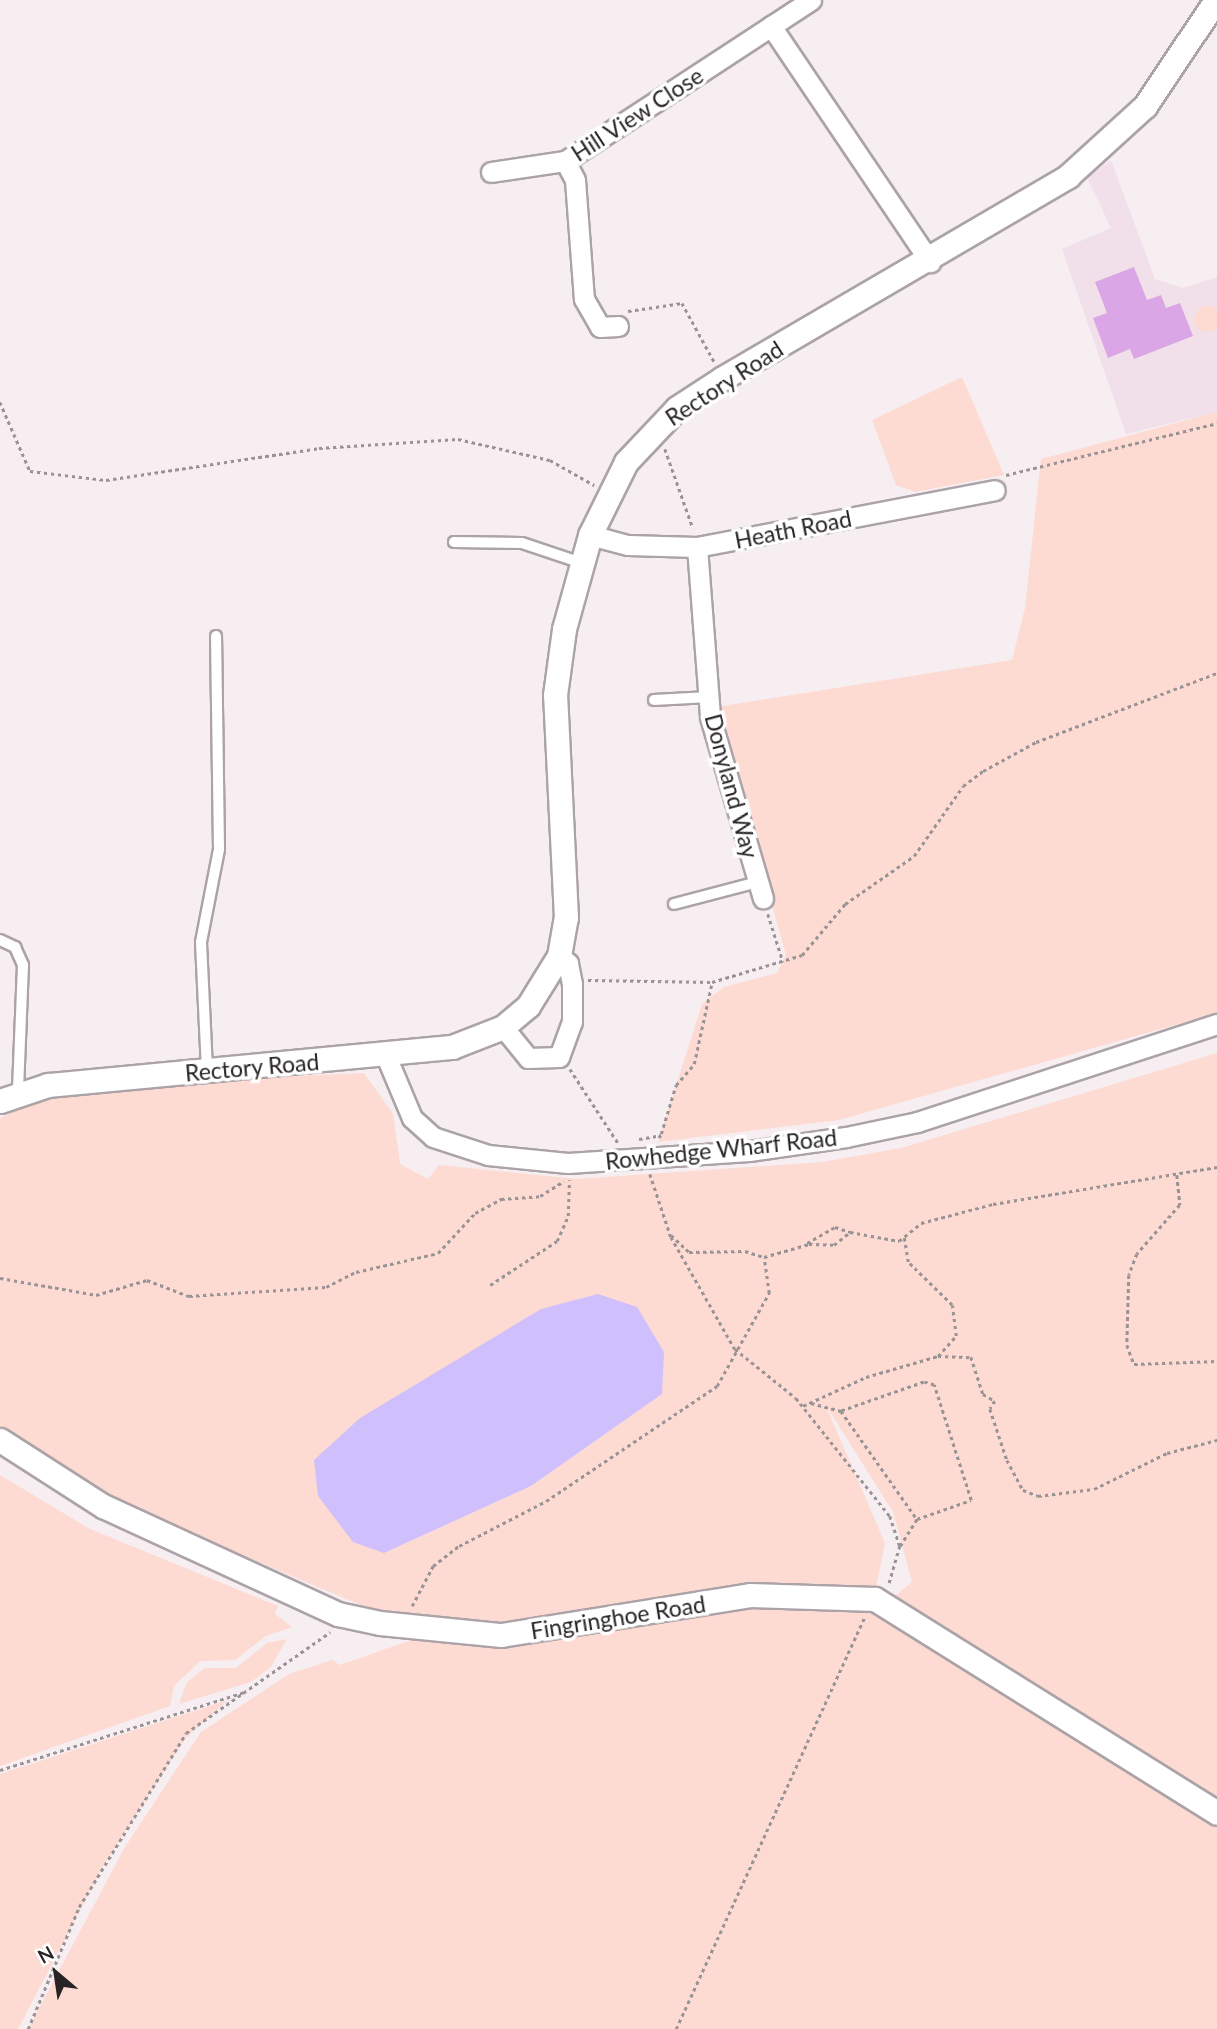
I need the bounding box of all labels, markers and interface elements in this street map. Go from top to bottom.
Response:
street label: Hill View Close [565,61,709,167]
street label: Rectory Road [660,335,788,431]
street label: Heath Road [732,504,854,554]
street label: Donyland Way [699,711,765,861]
street label: Rectory Road [183,1047,321,1087]
street label: Rowhedge Wharf Road [603,1123,839,1175]
street label: Fingringhoe Road [528,1590,708,1644]
north arrow [21,1938,91,2008]
text: N [34,1941,58,1968]

